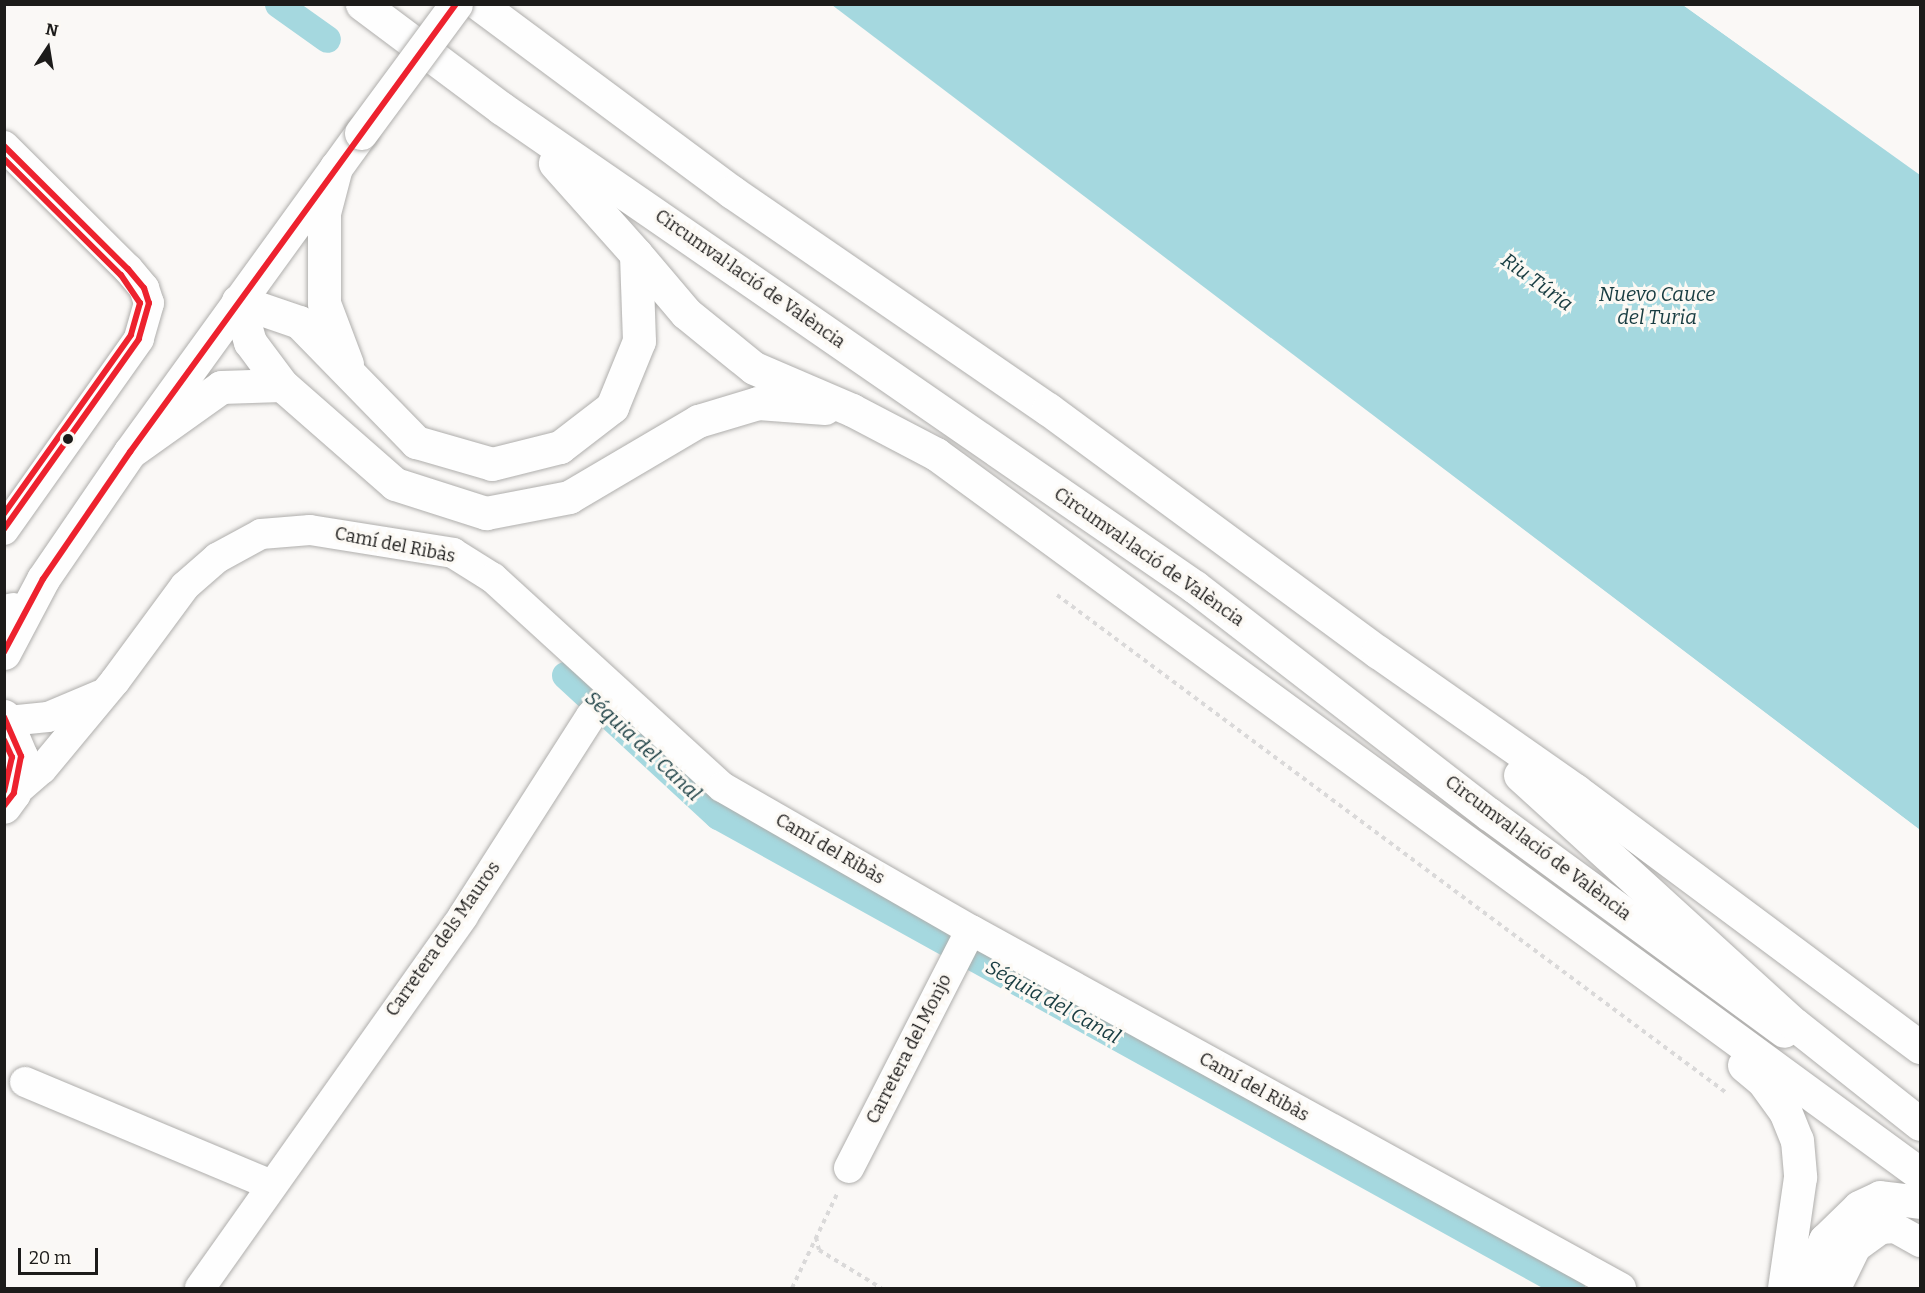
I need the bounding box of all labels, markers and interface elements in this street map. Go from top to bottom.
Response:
north arrow [18,18,78,78]
text: N [44,19,60,40]
street label: Circumval·lació de València [651,205,849,353]
water label: Riu Túria [1496,248,1578,316]
water label: Nuevo Cauce del Turia [1599,282,1715,329]
unlabelled marker [62,433,74,445]
street label: Circumval·lació de València [1050,483,1248,631]
street label: Camí del Ribàs [333,523,457,567]
water label: Séquia del Canal [580,686,706,806]
street label: Circumval·lació de València [1441,771,1635,925]
street label: Camí del Ribàs [772,809,888,889]
street label: Carretera dels Mauros [381,857,505,1021]
water label: Séquia del Canal [982,955,1124,1049]
street label: Carretera del Monjo [862,971,956,1127]
street label: Camí del Ribàs [1195,1048,1313,1126]
scale bar [21,1236,100,1274]
text: 20 m [29,1247,71,1269]

